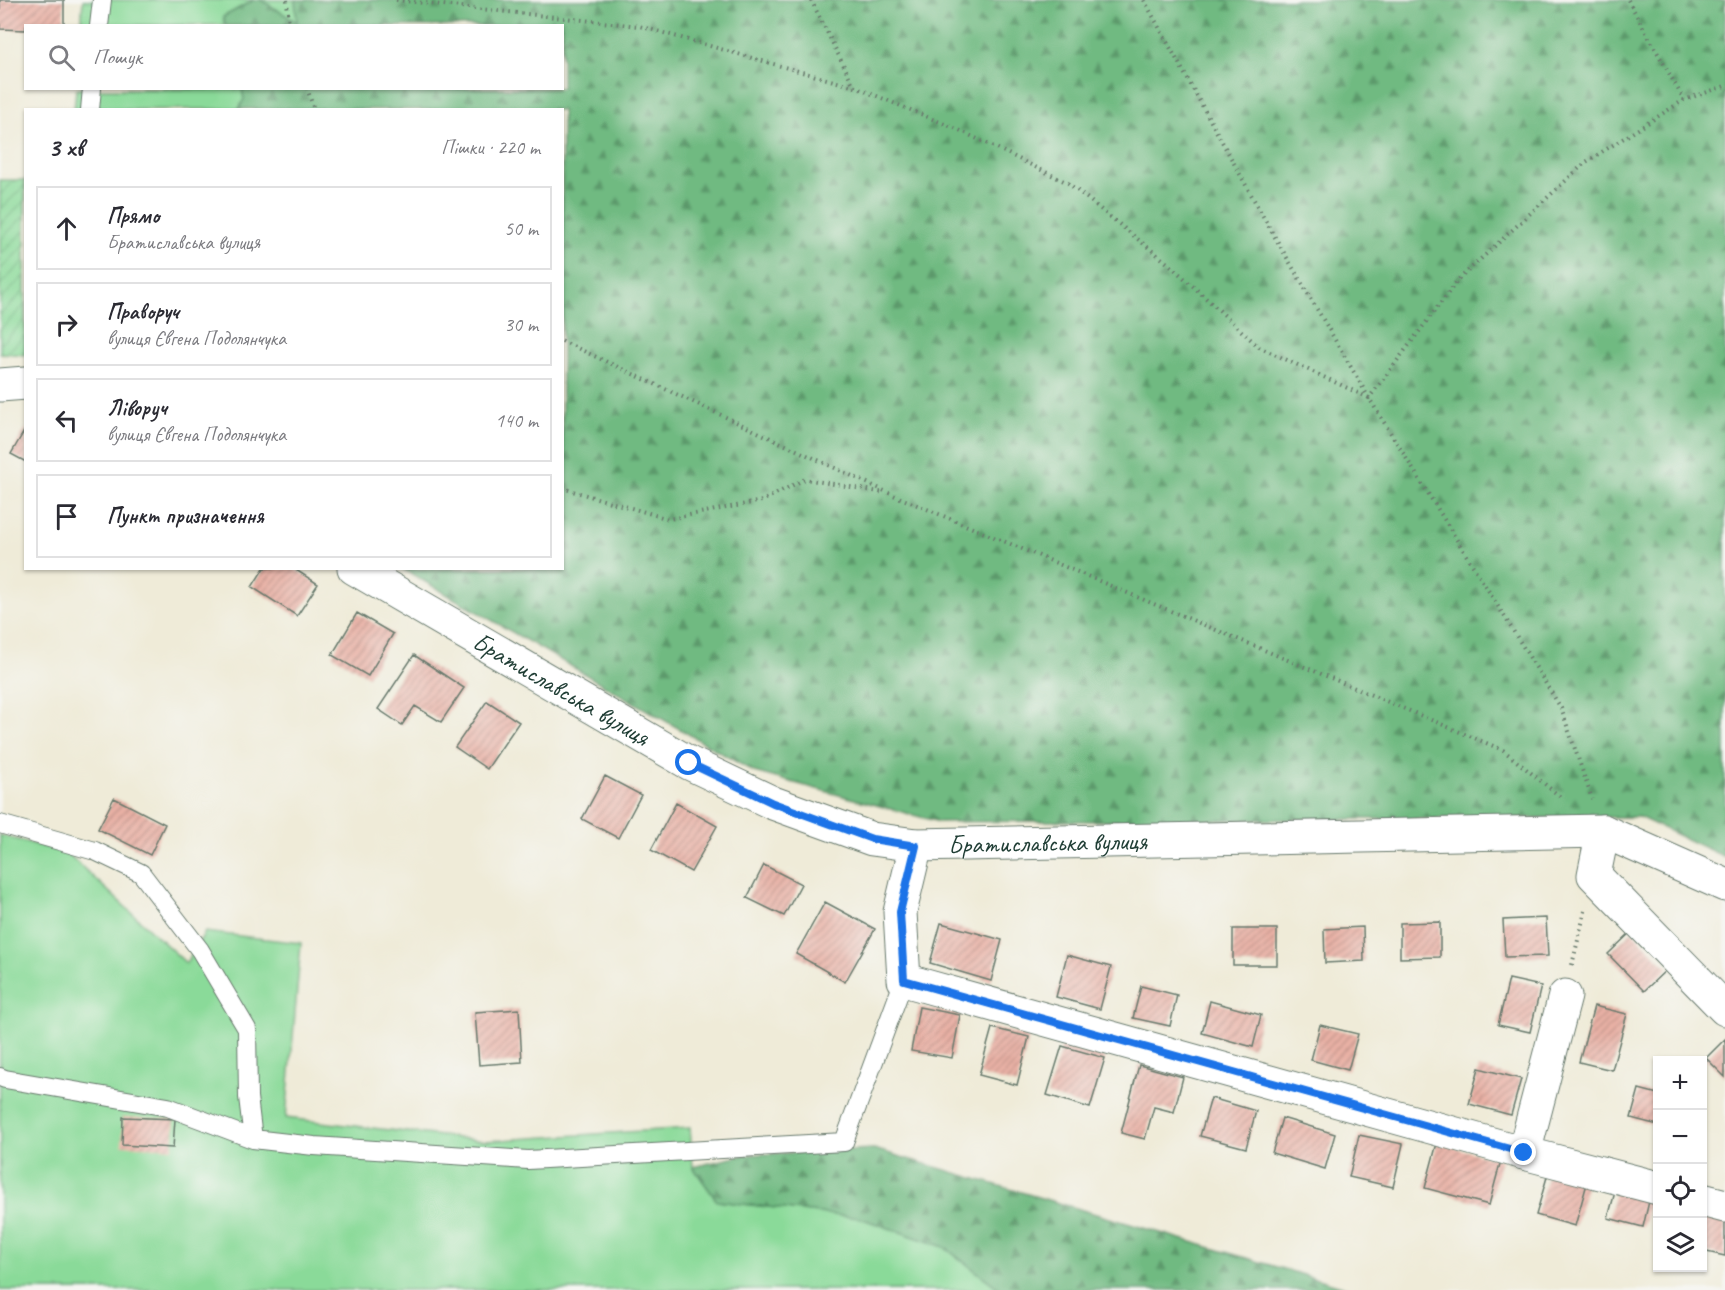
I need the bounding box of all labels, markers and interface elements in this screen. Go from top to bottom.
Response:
search box [24,24,564,90]
icon: search [45,41,78,74]
text: Пошук [93,43,142,71]
text: 3 хв [48,131,83,164]
text: Пішки · 220 m [441,135,540,160]
text: Прямо [107,202,159,230]
icon: ahead [50,212,83,245]
text: 50 m [504,216,538,241]
text: Братиславська вулиця [107,230,260,255]
text: Праворуч [107,298,179,326]
icon: right [50,308,83,341]
text: 30 m [504,312,538,337]
text: вулиця Євгена Подолянчука [107,326,286,351]
text: Ліворуч [107,394,167,422]
icon: left [50,404,83,437]
text: 140 m [495,408,538,433]
text: вулиця Євгена Подолянчука [107,422,286,447]
icon: arrive [50,500,83,533]
text: Пункт призначення [107,502,264,530]
street label: Братиславська вулиця [467,624,657,754]
route start [675,749,701,775]
street label: Братиславська вулиця [948,824,1149,861]
map controls [1653,1056,1707,1272]
button: + [1653,1056,1707,1110]
button: − [1653,1110,1707,1164]
route end [1510,1139,1536,1165]
button: locate [1653,1164,1707,1218]
button: layers [1653,1218,1707,1272]

